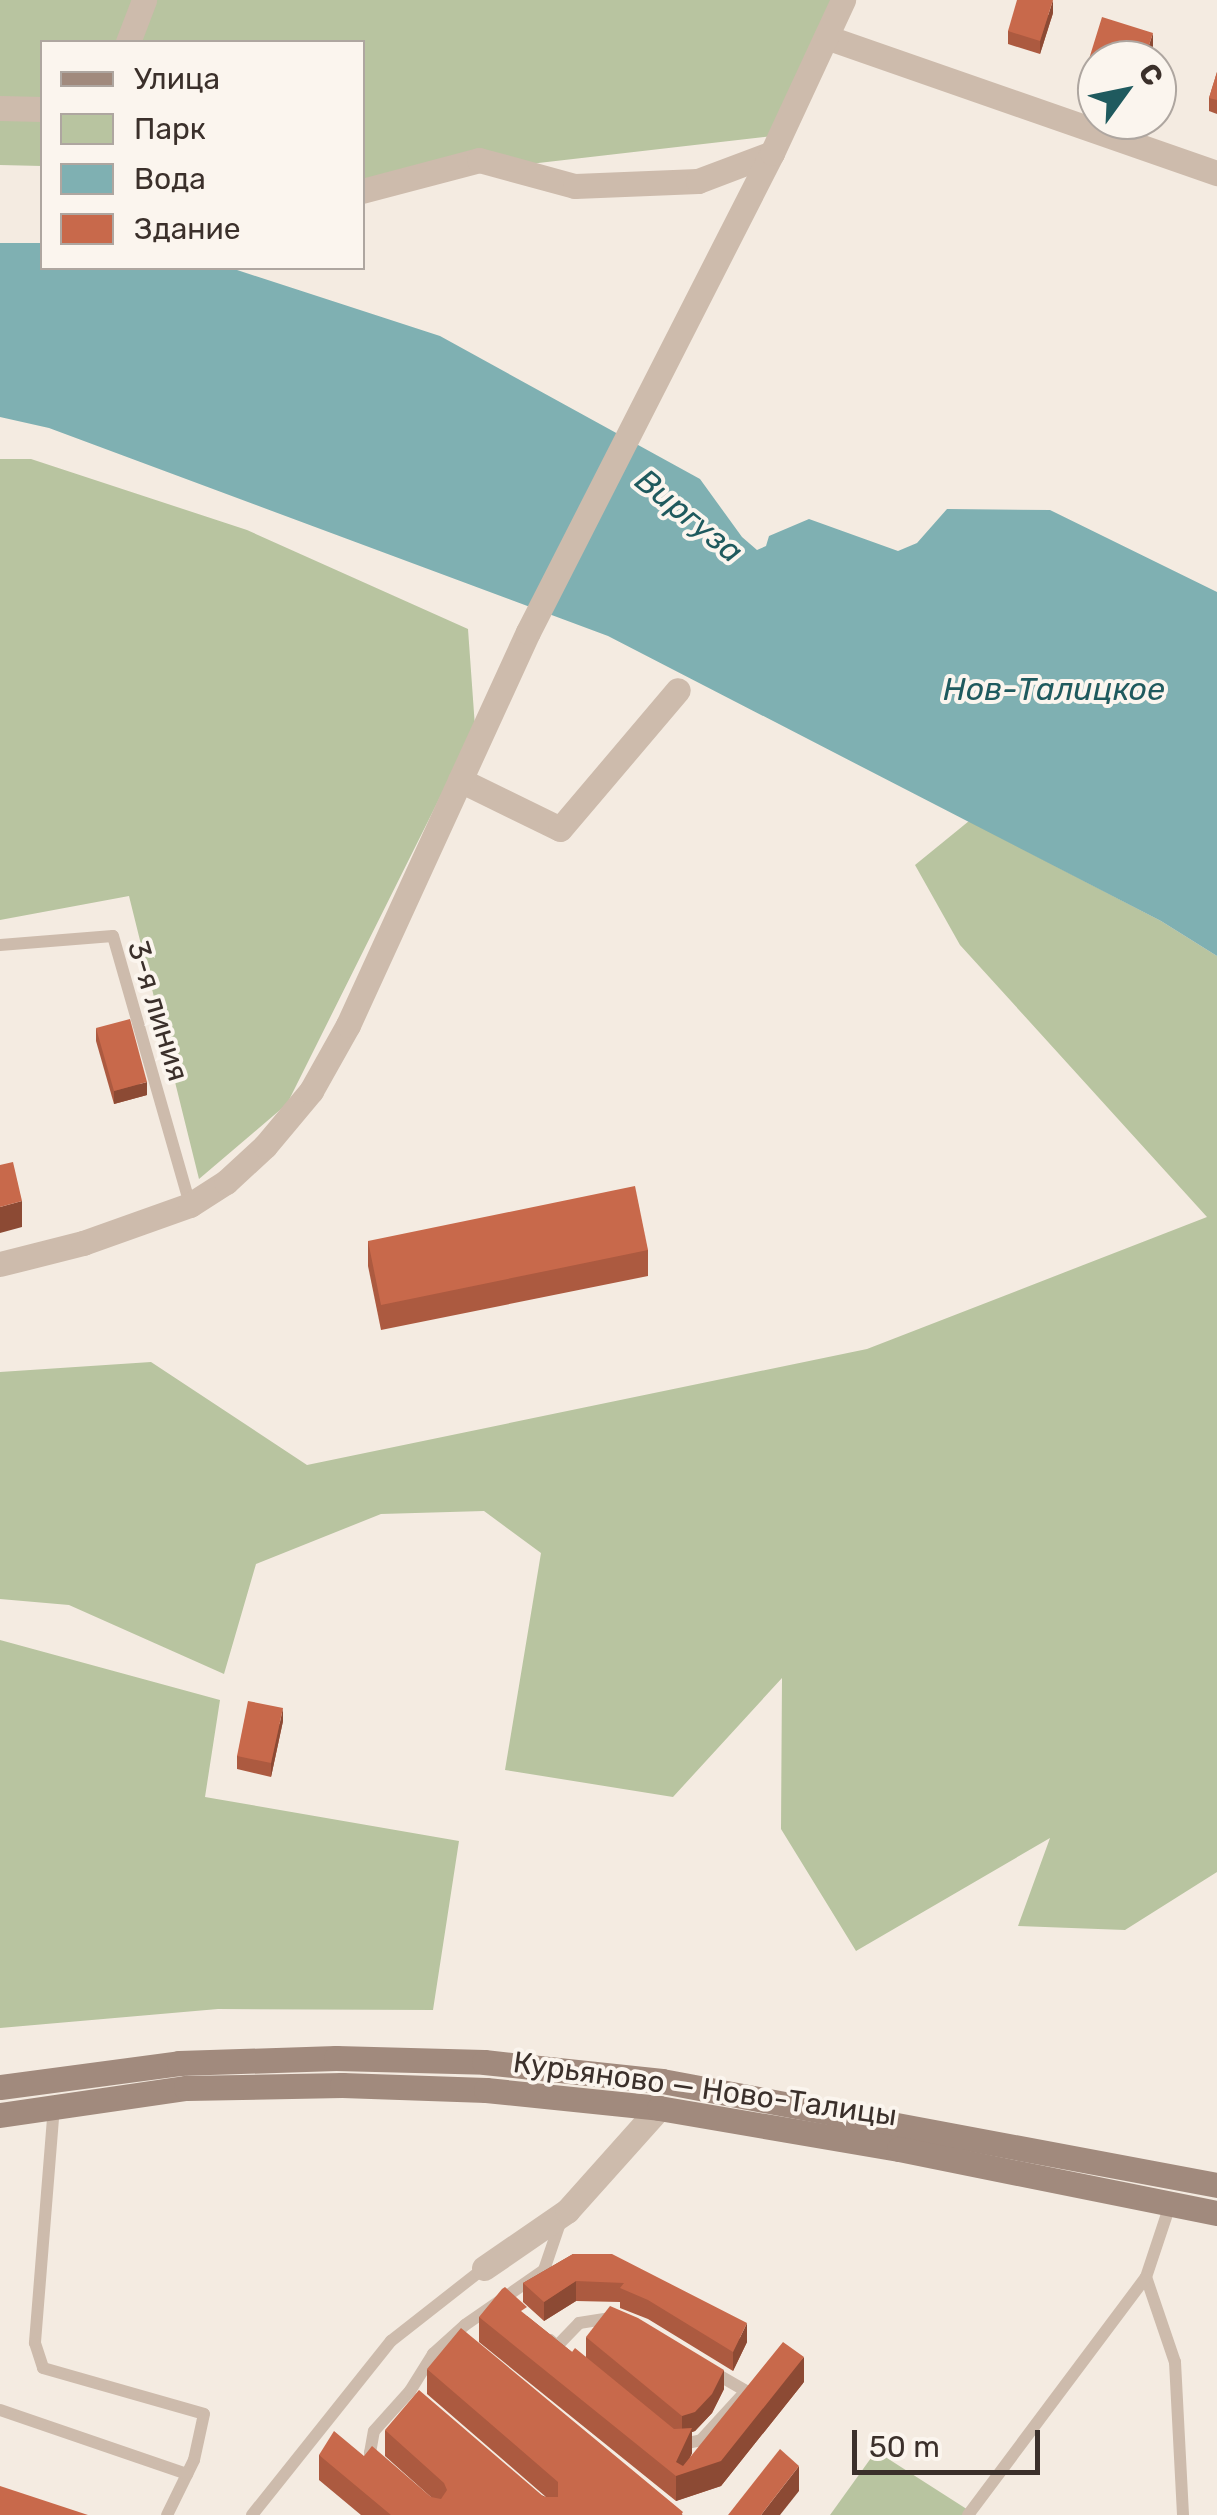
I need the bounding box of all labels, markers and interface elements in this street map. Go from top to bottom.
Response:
legend [40,40,365,270]
north arrow [1077,40,1177,140]
text: С [1132,57,1170,92]
text: Улица [134,61,220,97]
text: Парк [134,111,206,147]
text: Вода [134,161,206,197]
text: Здание [134,211,241,247]
water label: Виргуза [628,461,750,571]
water label: Нов-Талицкое [943,670,1165,708]
street label: 3-я линия [120,936,196,1086]
street label: Курьяново — Ново-Талицы [511,2044,899,2134]
scale bar [857,2410,1044,2472]
text: 50 m [869,2429,940,2465]

